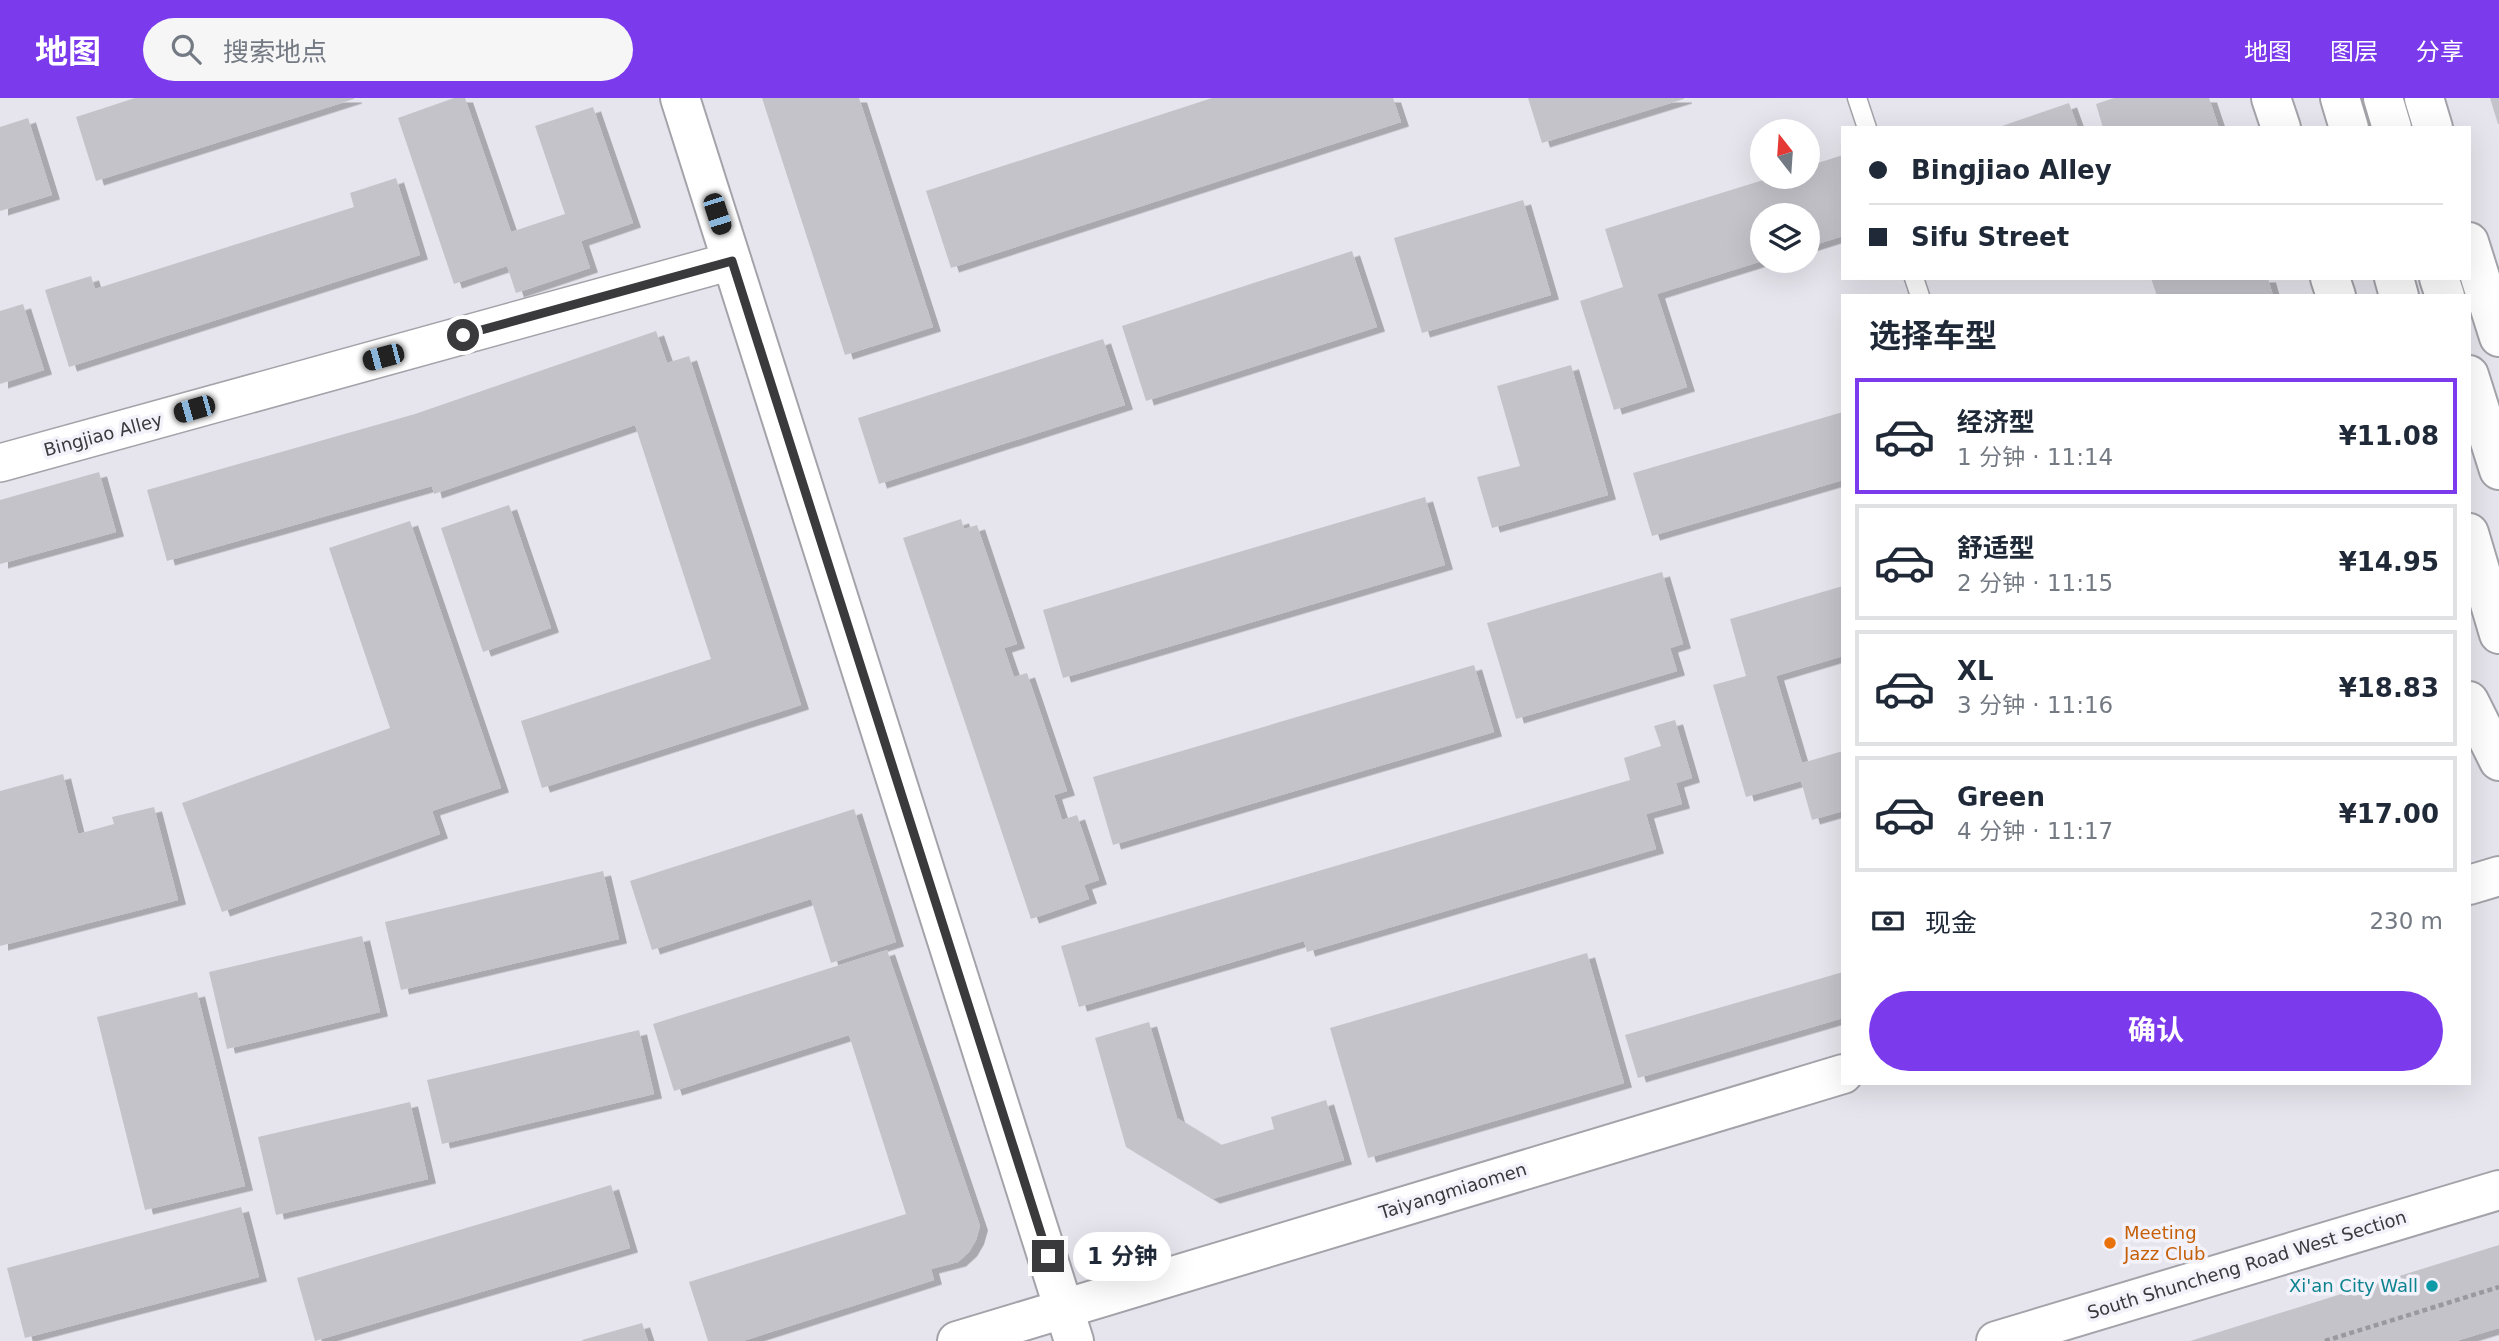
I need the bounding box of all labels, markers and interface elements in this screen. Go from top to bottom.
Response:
search box [143,18,633,81]
icon: search [167,30,205,68]
text: 地图 [35,32,101,71]
text: 搜索地点 [223,37,327,67]
text: 地图 [2244,38,2292,66]
text: 图层 [2330,38,2378,66]
text: 分享 [2416,38,2464,66]
north arrow [1750,119,1820,189]
map controls [1750,119,1820,273]
text: Bingjiao Alley [1911,155,2112,185]
car [701,191,734,237]
button: layers [1750,203,1820,273]
text: Sifu Street [1911,222,2069,252]
text: 选择车型 [1869,317,1997,355]
route start [447,319,479,351]
car [360,341,407,373]
car [171,393,218,425]
icon: car [1873,405,1936,468]
text: 经济型 [1957,407,2035,437]
street label: Bingjiao Alley [41,408,165,460]
text: ¥11.08 [2339,421,2439,451]
text: 1 分钟 · 11:14 [1957,444,2113,470]
icon: car [1873,531,1936,594]
text: 舒适型 [1957,533,2035,563]
text: ¥14.95 [2339,547,2439,577]
text: 2 分钟 · 11:15 [1957,570,2113,596]
text: XL [1957,656,1994,686]
icon: car [1873,657,1936,720]
text: ¥18.83 [2339,673,2439,703]
text: 3 分钟 · 11:16 [1957,692,2113,718]
text: Green [1957,782,2045,812]
icon: car [1873,783,1936,846]
text: ¥17.00 [2339,799,2439,829]
text: 4 分钟 · 11:17 [1957,818,2113,844]
icon: cash [1869,902,1907,940]
text: 现金 [1925,908,1977,938]
text: 230 m [2369,908,2443,934]
button: 确认 [1869,991,2443,1071]
street label: Taiyangmiaomen [1376,1158,1529,1223]
street label: South Shuncheng Road West Section [2085,1206,2409,1323]
place label: Meeting Jazz Club [2123,1222,2205,1264]
callout: 1 分钟 [1072,1232,1170,1280]
marker: Meeting Jazz Club [2102,1235,2118,1251]
route end [1032,1240,1064,1272]
text: 1 分钟 [1087,1243,1157,1269]
place label: Xi'an City Wall [2289,1275,2418,1296]
marker: Xi'an City Wall [2424,1278,2440,1294]

